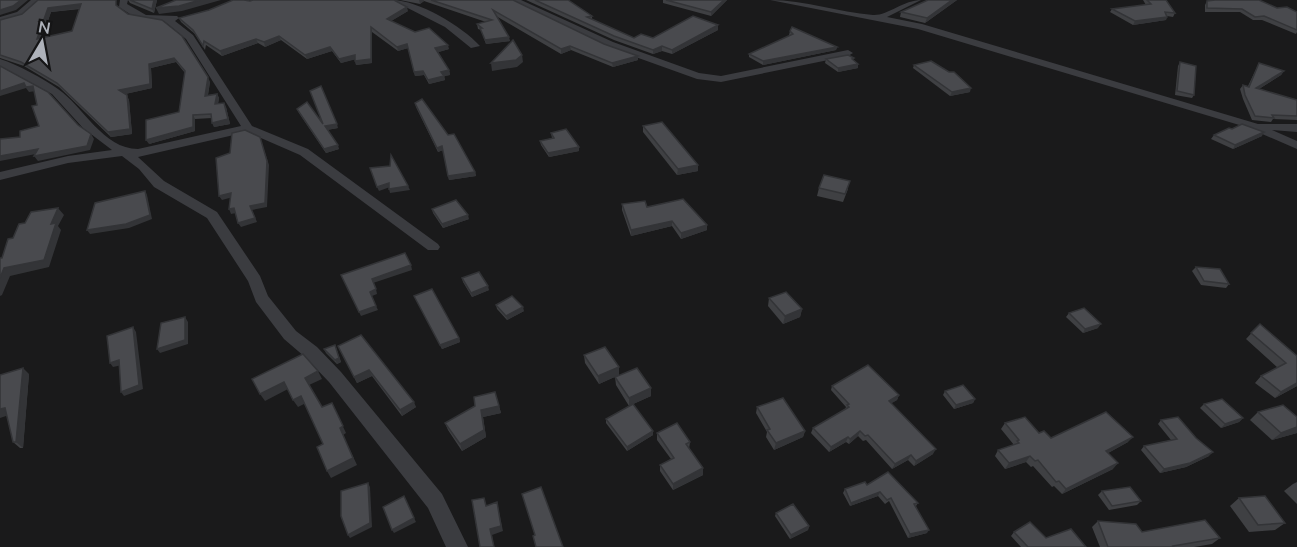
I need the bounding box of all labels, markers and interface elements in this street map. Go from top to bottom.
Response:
north arrow [12,12,72,72]
text: N [37,16,52,38]

